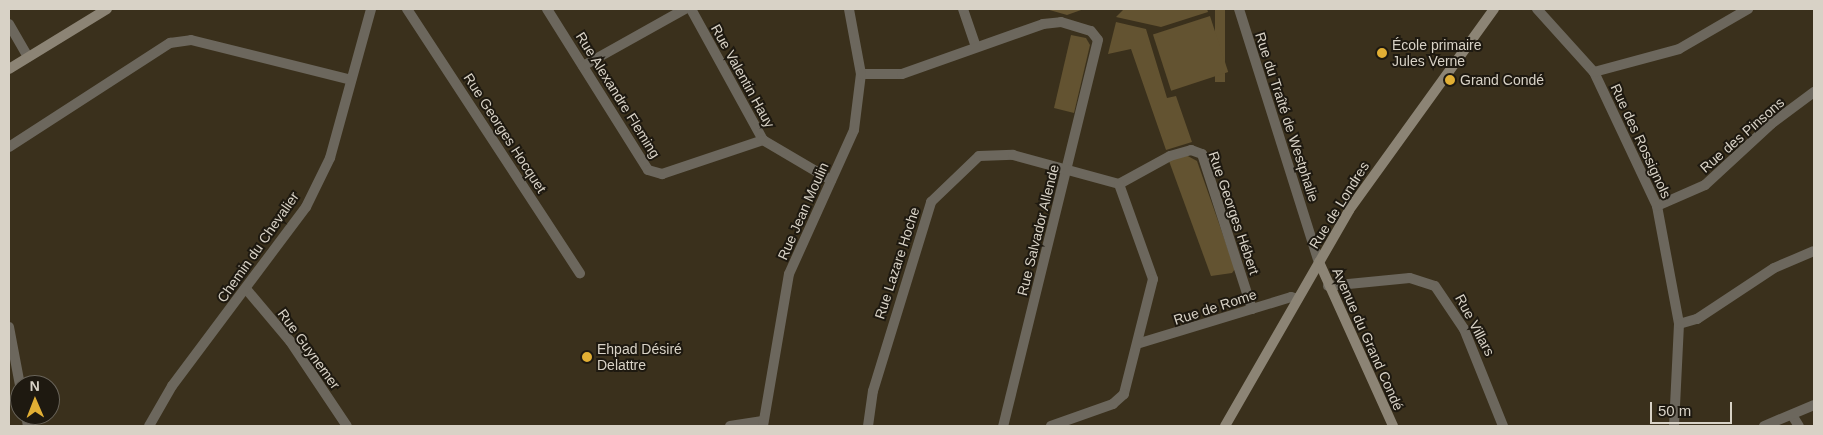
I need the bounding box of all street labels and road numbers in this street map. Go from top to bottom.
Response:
street label: Rue Valentin Hauy [708,21,778,131]
street label: Rue Alexandre Fleming [572,29,664,161]
street label: Rue du Traîté de Westphalie [1252,30,1322,204]
street label: Rue Georges Hocquet [460,70,550,196]
street label: Rue des Rossignols [1607,81,1675,201]
street label: Rue des Pinsons [1697,94,1787,176]
street label: Rue Georges Hébert [1205,149,1263,277]
street label: Rue de Londres [1305,158,1373,252]
street label: Rue Jean Moulin [774,160,832,262]
street label: Rue Salvador Allende [1013,162,1063,298]
street label: Chemin du Chevalier [214,189,302,305]
street label: Rue Lazare Hoche [871,205,923,321]
street label: Avenue du Grand Condé [1329,265,1407,413]
street label: Rue de Rome [1171,286,1259,328]
street label: Rue Villars [1452,291,1498,359]
street label: Rue Guynemer [274,306,344,392]

